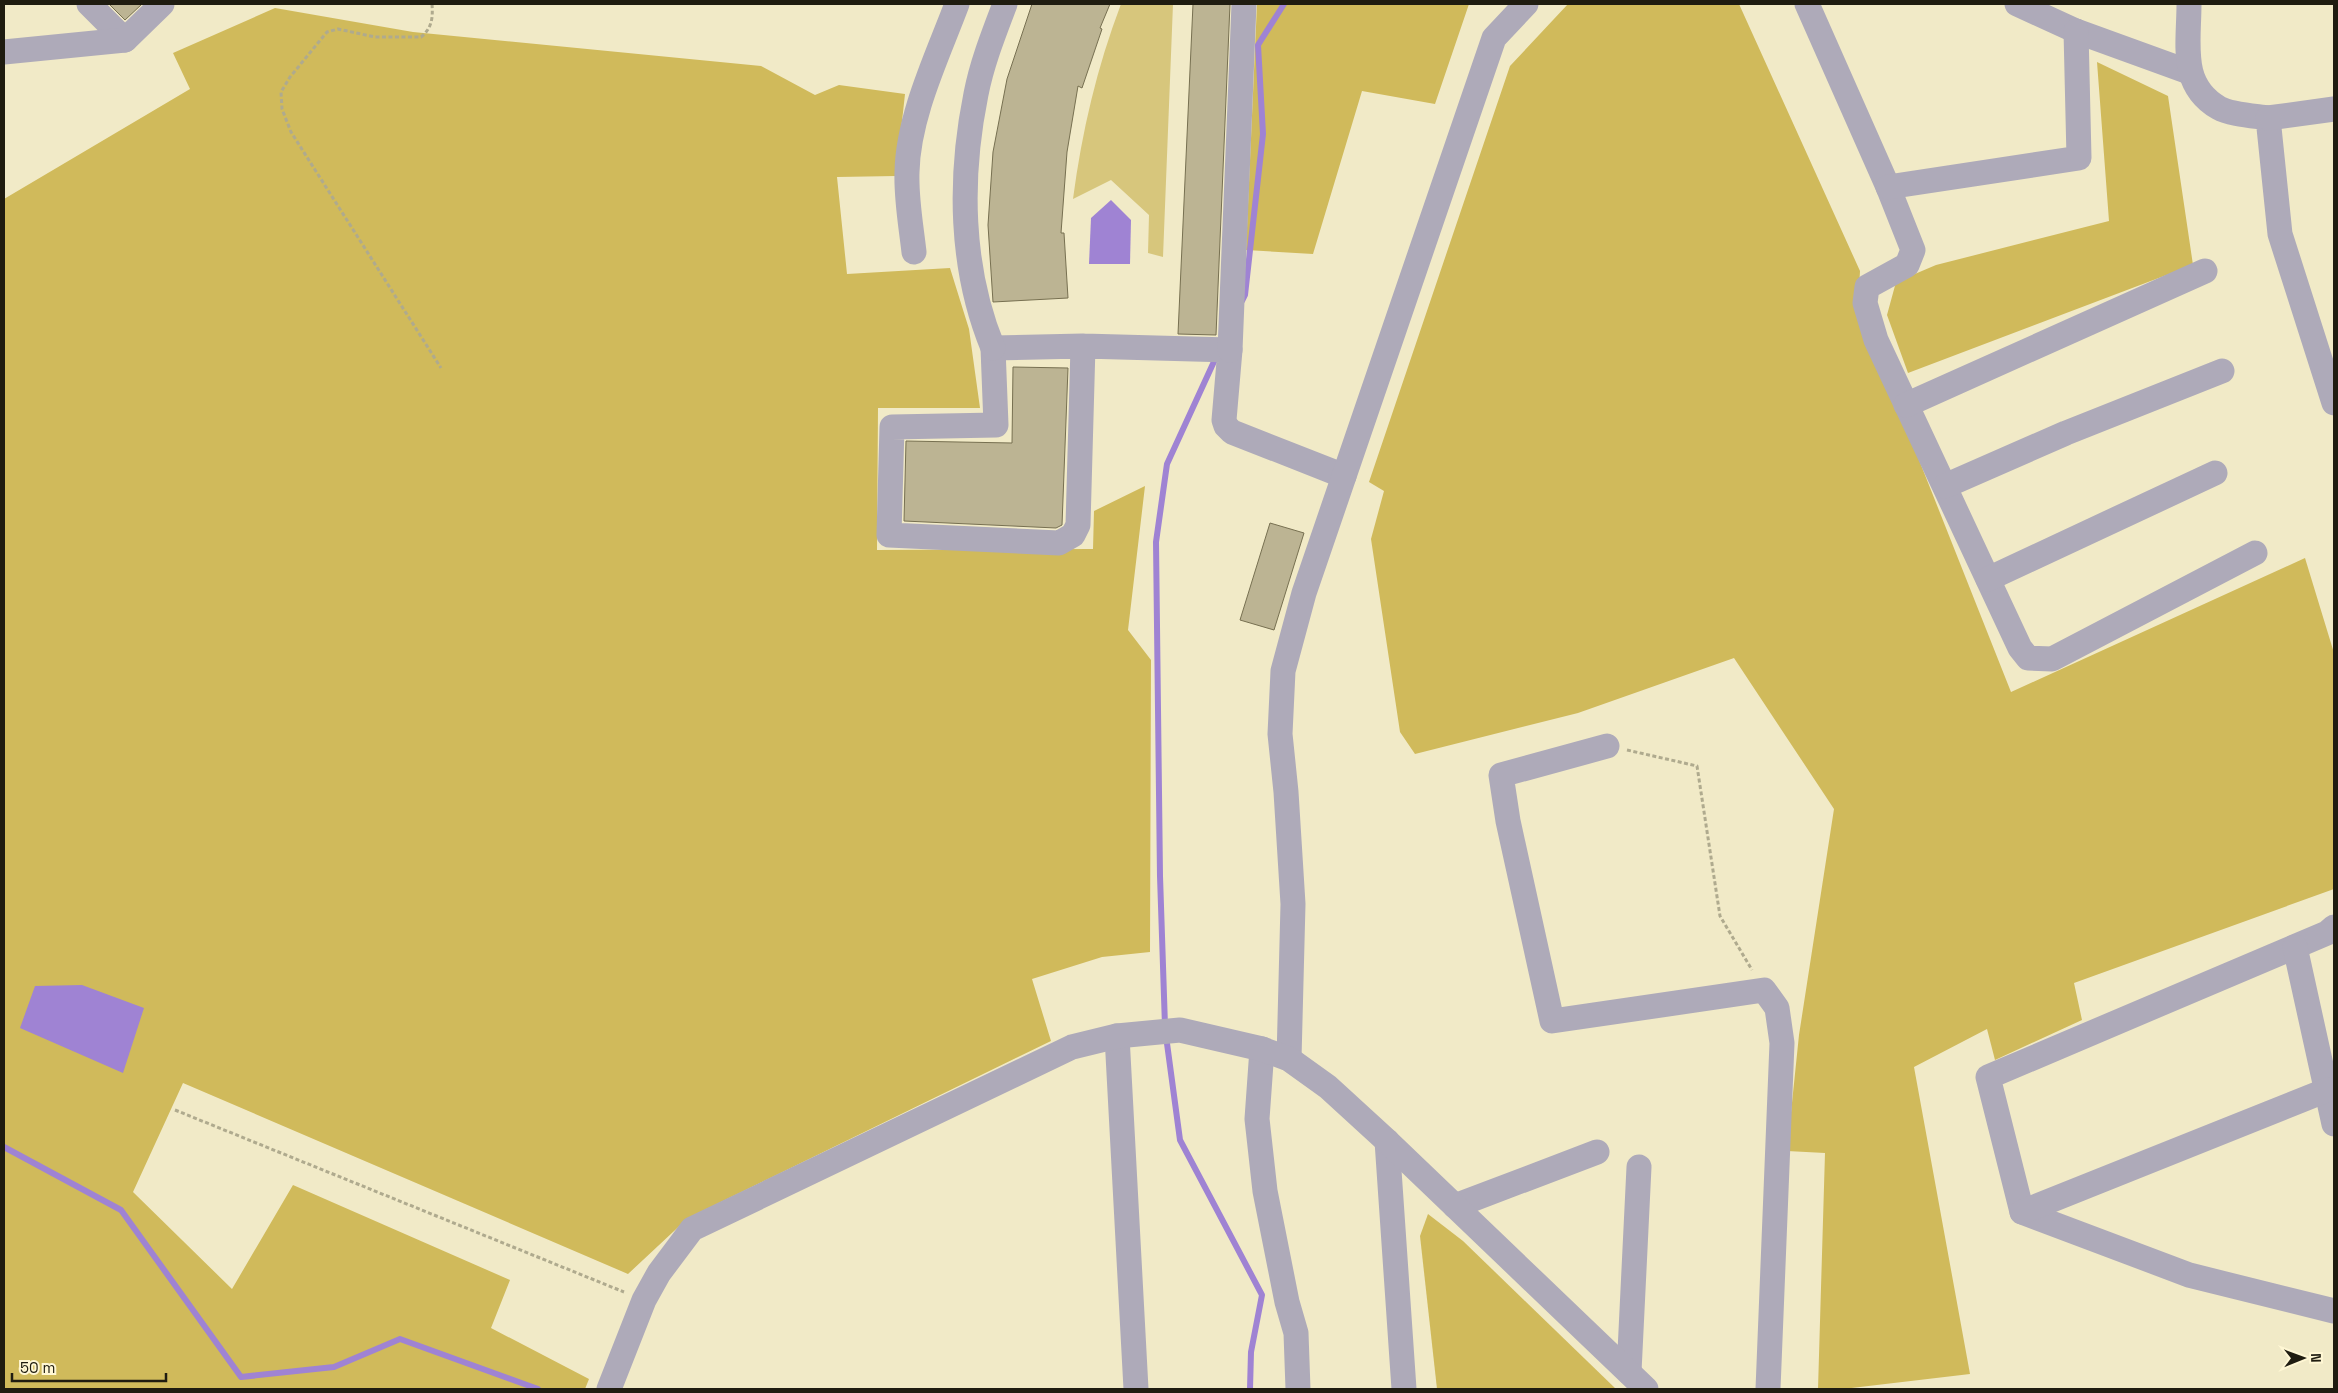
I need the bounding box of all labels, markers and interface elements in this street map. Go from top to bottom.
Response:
north arrow [2278,1333,2328,1383]
scale bar [12,1350,166,1382]
text: N [2307,1353,2325,1363]
text: 50 m [20,1358,55,1377]

